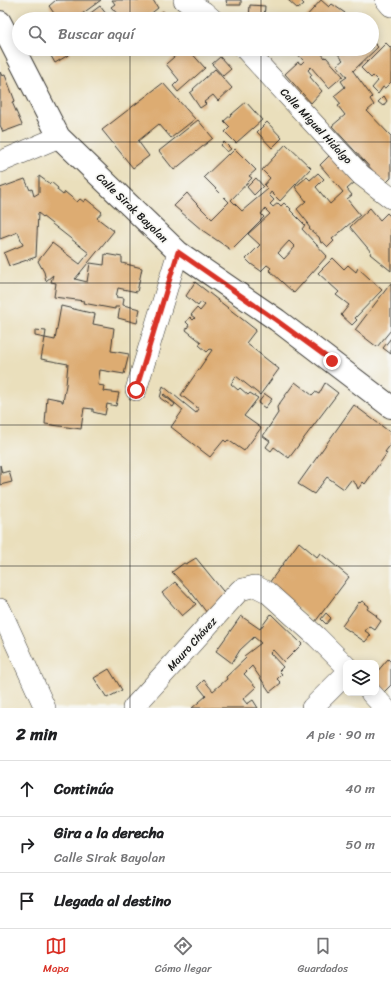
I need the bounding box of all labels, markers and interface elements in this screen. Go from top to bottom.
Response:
search box [12,12,379,56]
text: Buscar aquí [58,21,135,47]
icon: search [26,23,48,45]
street label: Calle Miguel Hidalgo [275,83,357,169]
street label: Calle Sirak Bayolan [92,168,173,248]
route end [323,352,341,370]
route start [127,381,145,399]
street label: Mauro Chávez [162,612,222,675]
map controls [343,660,379,696]
button: layers [343,660,379,696]
text: 2 min [16,719,57,749]
text: A pie · 90 m [306,723,375,746]
text: Continúa [54,776,113,802]
text: 40 m [345,777,375,800]
icon: ahead [16,778,38,800]
text: Gira a la derecha [54,820,164,846]
text: 50 m [345,833,375,856]
icon: right [16,834,38,856]
text: Calle Sirak Bayolan [54,846,165,869]
text: Llegada al destino [54,888,171,914]
icon: arrive [16,890,38,912]
tab: Mapa [43,935,69,978]
tab: Cómo llegar [155,935,212,978]
tab: Guardados [297,935,348,978]

